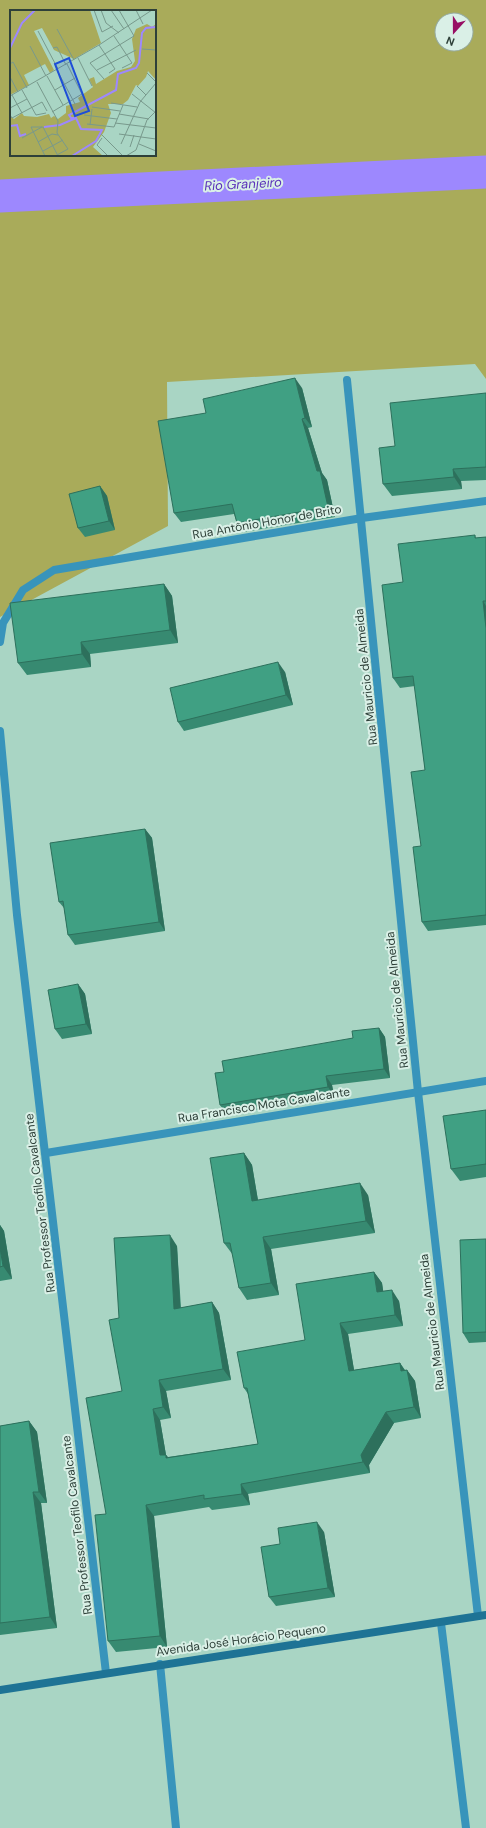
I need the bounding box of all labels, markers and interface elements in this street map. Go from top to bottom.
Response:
inset map [10,10,156,156]
north arrow [434,12,474,52]
text: N [444,33,457,49]
water label: Rio Granjeiro [204,173,283,195]
street label: Rua Antônio Honor de Brito [191,501,343,543]
street label: Rua Mauricio de Almeida [351,608,381,746]
street label: Rua Mauricio de Almeida [382,931,412,1069]
street label: Rua Francisco Mota Cavalcante [177,1083,351,1127]
street label: Rua Professor Teofilo Cavalcante [21,1112,59,1294]
street label: Rua Mauricio de Almeida [416,1253,448,1391]
street label: Rua Professor Teofilo Cavalcante [58,1434,96,1616]
street label: Avenida José Horácio Pequeno [155,1620,327,1660]

